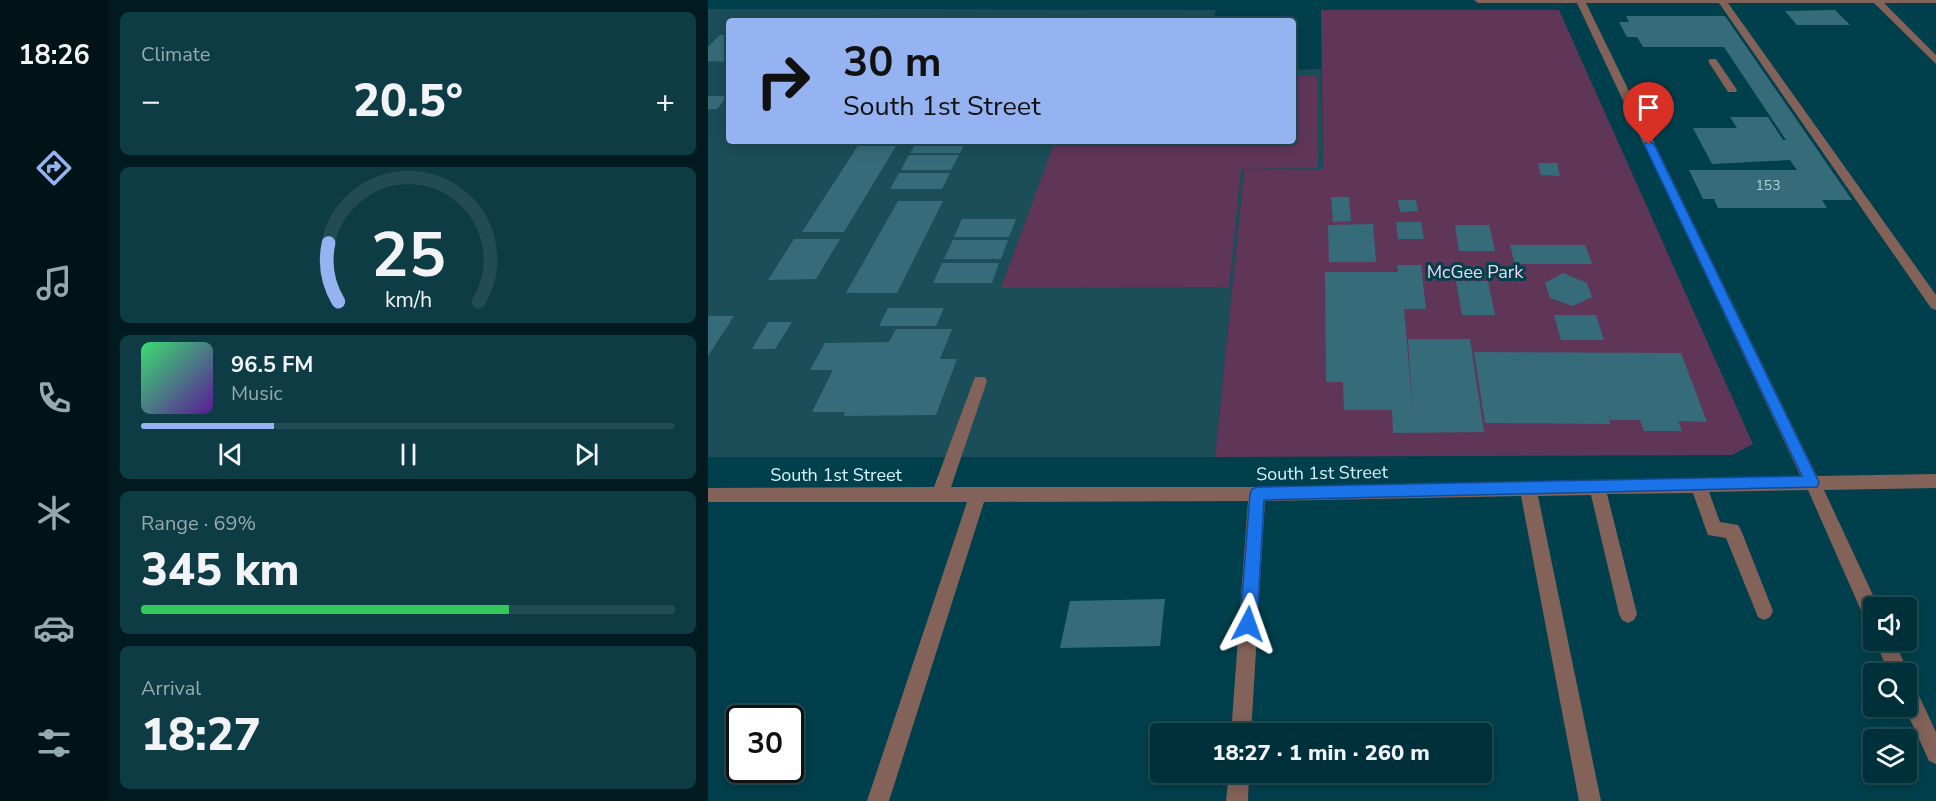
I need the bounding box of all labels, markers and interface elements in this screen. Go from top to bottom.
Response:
text: 30 m [843,34,942,91]
text: 18:26 [18,37,90,74]
text: Climate [141,41,210,68]
icon: right [744,42,822,120]
text: 20.5° [353,71,463,132]
text: − [141,79,161,124]
text: + [655,79,675,124]
pin [1623,82,1674,144]
text: South 1st Street [843,88,1041,125]
icon: arrive [1632,91,1665,124]
icon: directions [33,147,75,189]
house number: 153 [1755,176,1781,195]
text: 25 [371,213,445,298]
park label: McGee Park [1427,260,1524,284]
icon: music [33,262,75,304]
text: km/h [384,286,432,316]
text: 96.5 FM [231,350,313,380]
icon: phone [33,377,75,419]
text: Music [231,380,283,407]
icon: previous [214,438,247,471]
icon: pause [392,438,425,471]
icon: next [570,438,603,471]
street label: South 1st Street [1256,460,1389,486]
street label: South 1st Street [770,463,903,487]
icon: climate [33,492,75,534]
text: Range · 69% [141,510,256,537]
text: 345 km [141,540,300,601]
position arrow [1216,592,1280,656]
map controls [1863,597,1917,783]
button: sound [1863,597,1917,651]
icon: car [33,607,75,649]
button: search [1863,663,1917,717]
text: Arrival [141,675,201,702]
text: 18:27 [141,705,261,766]
speed limit sign: 30 [726,705,804,783]
icon: filters [33,722,75,764]
button: layers [1863,729,1917,783]
text: 18:27 · 1 min · 260 m [1212,738,1430,768]

